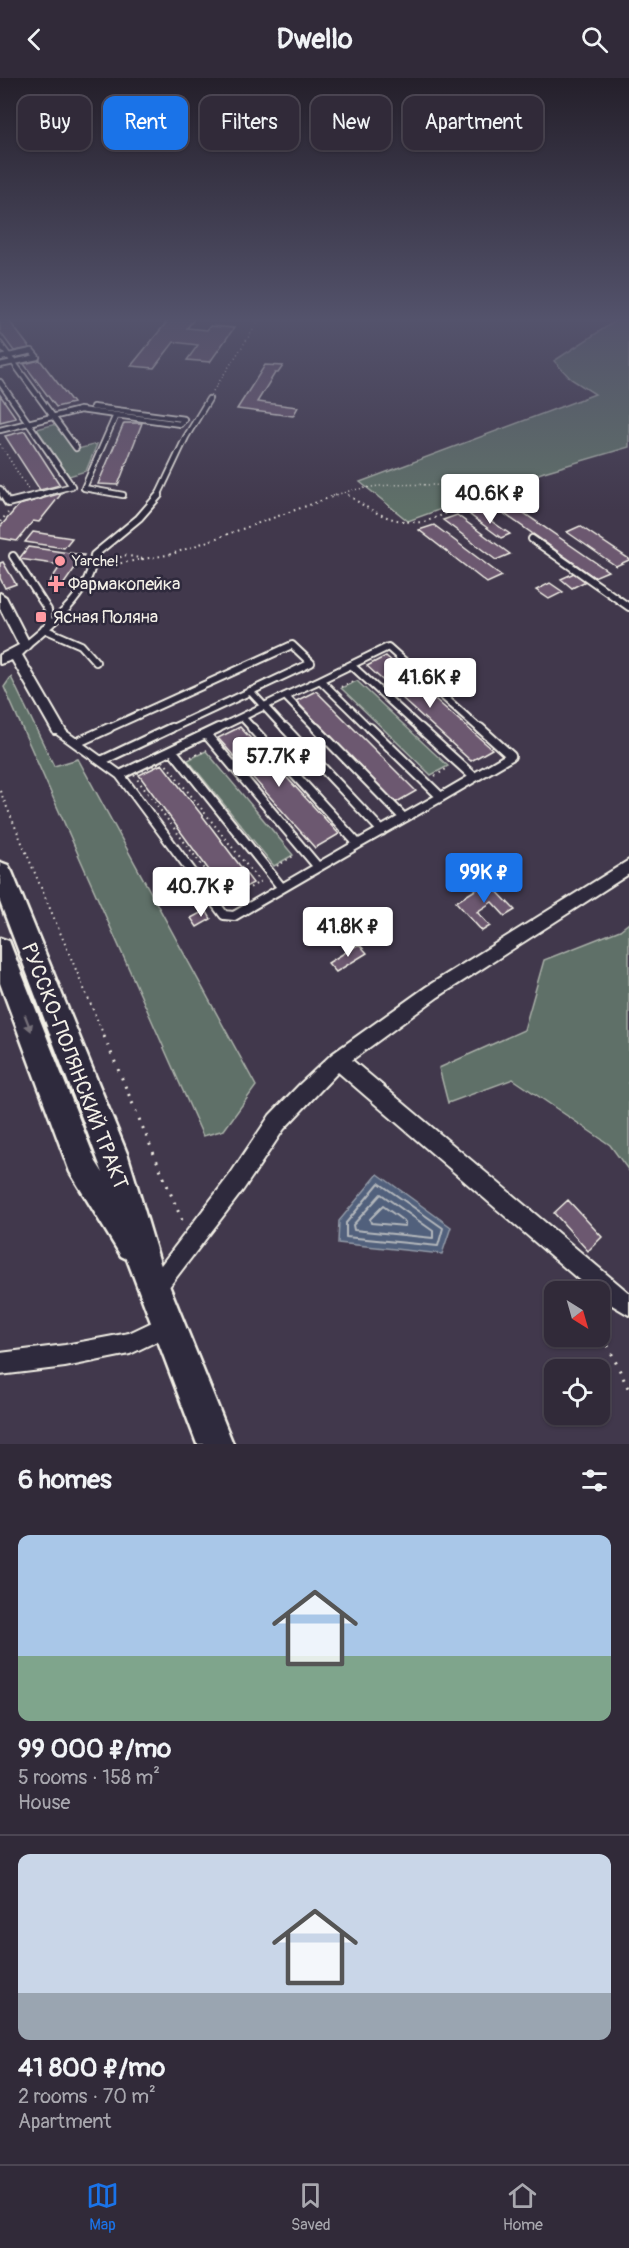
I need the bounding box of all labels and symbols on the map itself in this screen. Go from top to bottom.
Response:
pin: 40.6K ₽ [435,474,545,525]
place label: Yarche! [71,552,119,571]
marker: Yarche! [53,554,67,568]
place label: Фармакопейка [68,573,180,596]
marker: Фармакопейка [49,577,63,591]
place label: Ясная Поляна [53,606,158,629]
marker: Ясная Поляна [34,610,48,624]
pin: 41.6K ₽ [375,658,485,709]
pin: 57.7K ₽ [224,737,334,788]
pin: 99K ₽ [442,853,526,904]
pin: 40.7K ₽ [146,867,256,918]
pin: 41.8K ₽ [293,907,403,958]
street label: РУССКО-ПОЛЯНСКИЙ ТРАКТ [15,939,134,1193]
one-way arrow [24,1014,33,1032]
north arrow [544,1281,610,1347]

